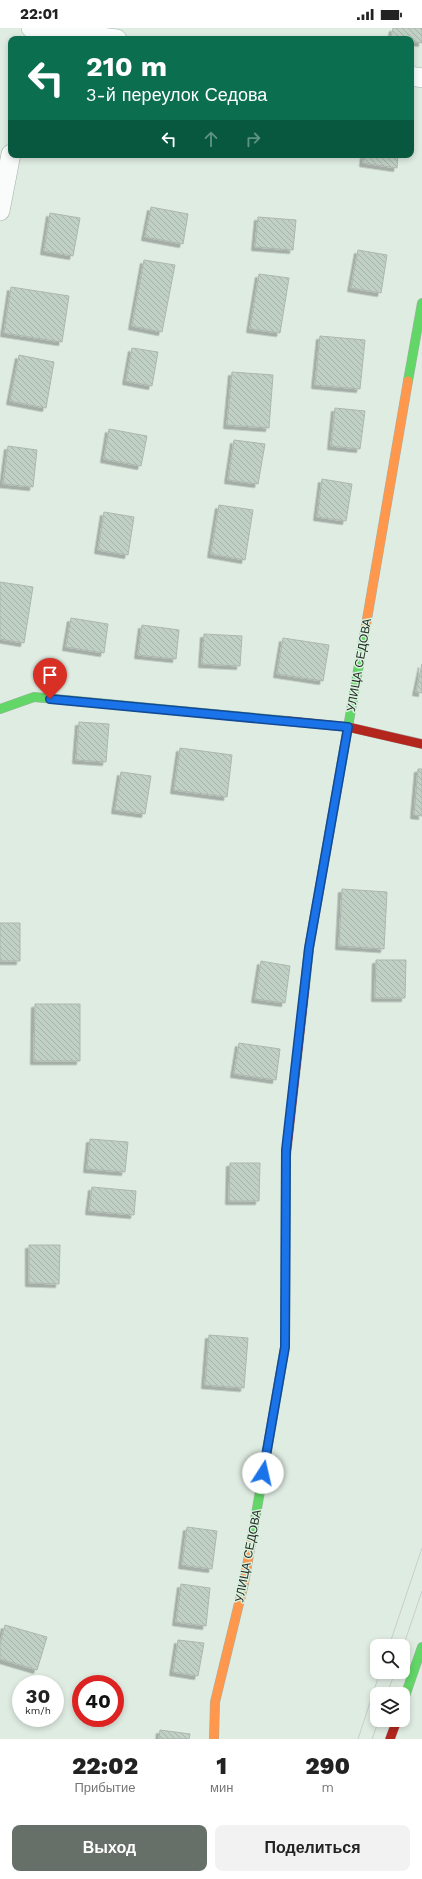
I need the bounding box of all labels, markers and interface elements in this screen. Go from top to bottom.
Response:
text: 22:01 [20,5,59,23]
text: 210 m [86,50,167,83]
icon: left [20,52,72,104]
text: 3-й переулок Седова [86,84,267,105]
icon: left [158,128,180,150]
icon: ahead [200,128,222,150]
icon: right [242,128,264,150]
street label: УЛИЦА СЕДОВА [344,617,374,713]
pin [33,658,67,699]
icon: arrive [39,664,61,686]
position arrow [242,1452,284,1494]
street label: УЛИЦА СЕДОВА [232,1508,264,1604]
map controls [370,1639,410,1727]
button: search [370,1639,410,1679]
speed limit sign: 40 [72,1675,124,1727]
text: 30 [26,1684,50,1708]
button: layers [370,1687,410,1727]
text: km/h [25,1705,51,1716]
text: 22:02 [72,1752,138,1780]
text: 1 [216,1752,227,1780]
text: 290 [305,1752,350,1780]
text: Прибытие [74,1780,136,1795]
text: мин [210,1780,233,1795]
text: m [321,1780,334,1795]
button: Выход [12,1825,207,1871]
button: Поделиться [215,1825,410,1871]

